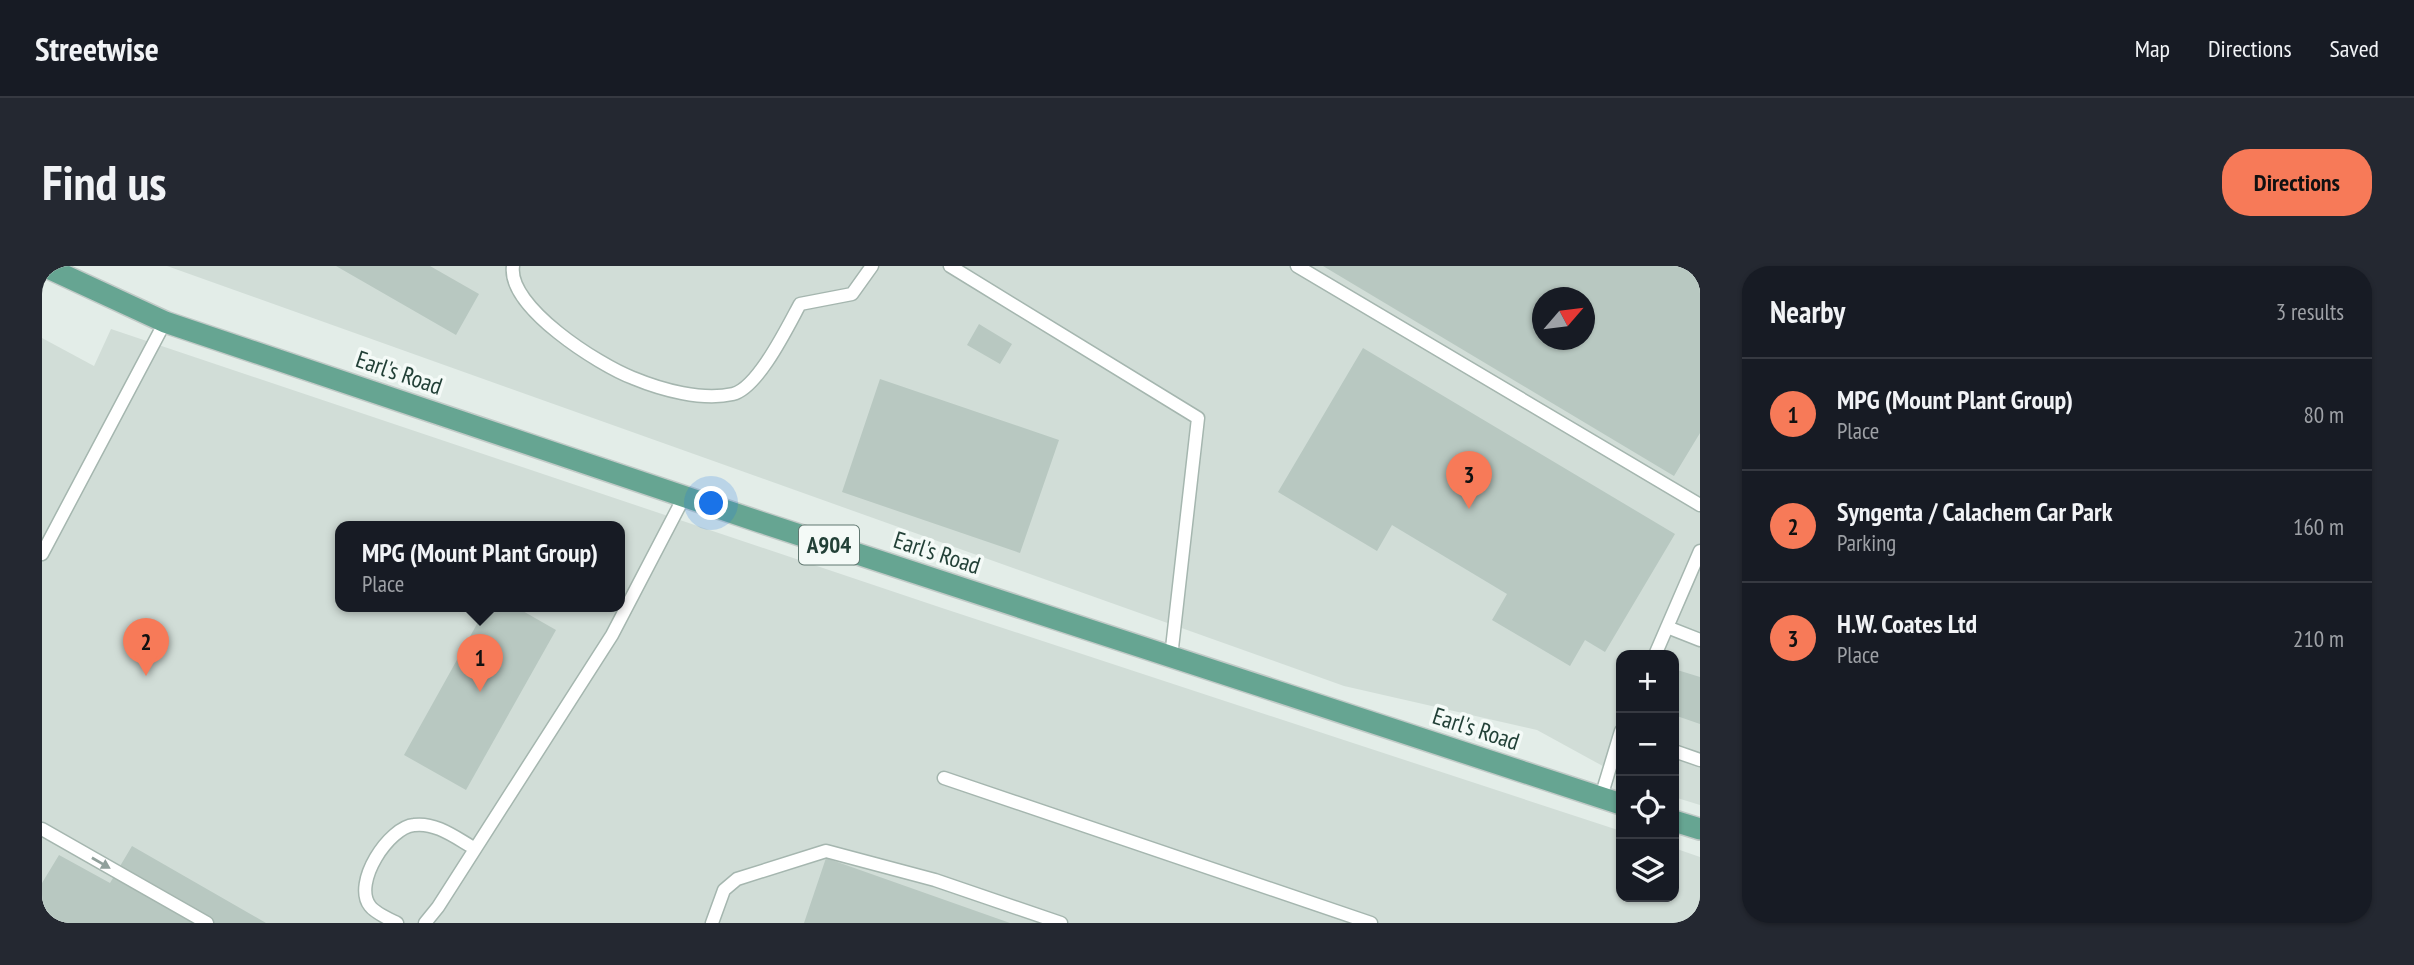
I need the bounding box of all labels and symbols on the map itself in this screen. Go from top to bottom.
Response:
north arrow [1532,287,1595,350]
street label: Earl's Road [352,343,446,402]
pin: 3 [1446,451,1492,509]
your location [694,486,728,520]
street label: Earl's Road [890,524,984,581]
road number: A904 [799,526,859,564]
pin: 2 [123,618,169,676]
pin: 1 [457,634,503,692]
street label: Earl's Road [1429,700,1523,757]
one-way arrow [92,857,111,869]

